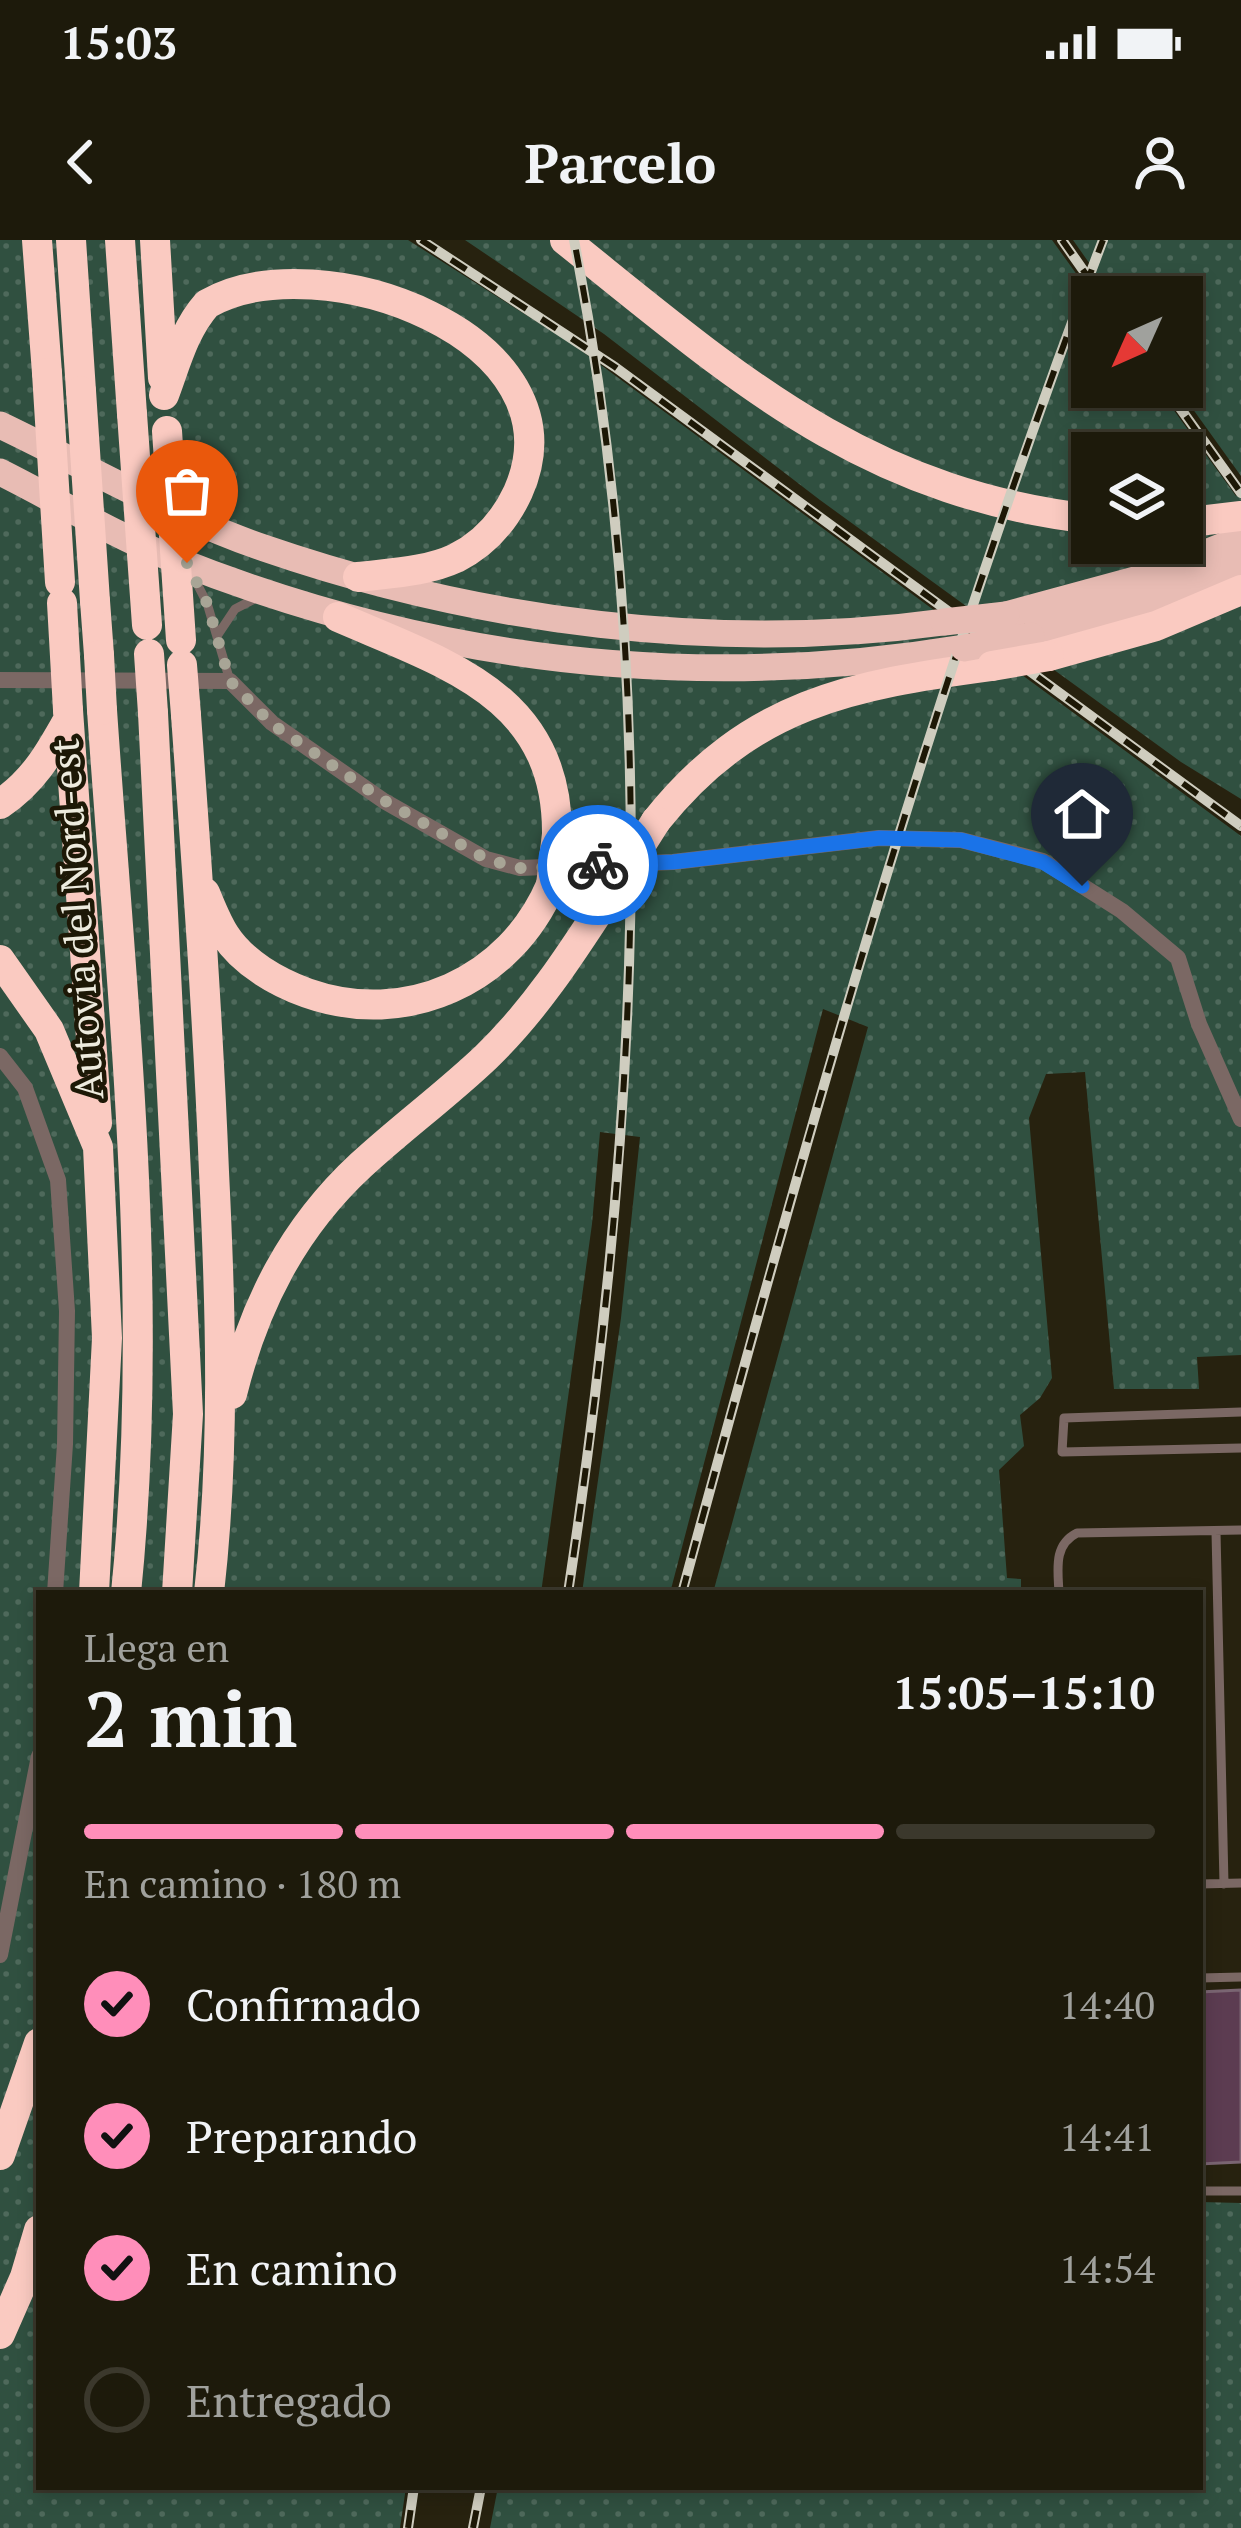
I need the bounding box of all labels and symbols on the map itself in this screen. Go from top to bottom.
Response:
north arrow [1071,276,1203,408]
pin [136,440,238,563]
street label: Autovia del Nord-est [37,737,115,1101]
pin [1031,763,1133,886]
courier [538,805,658,925]

